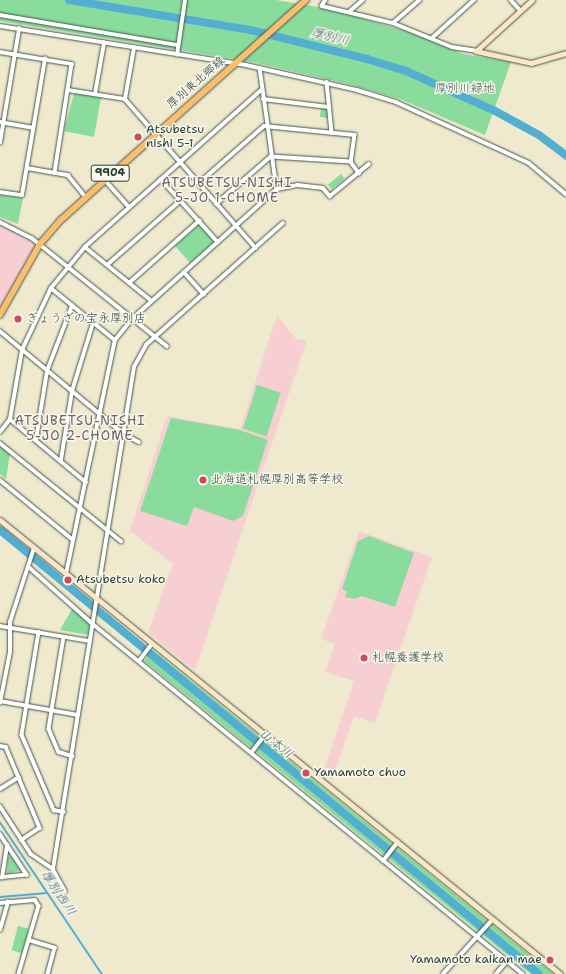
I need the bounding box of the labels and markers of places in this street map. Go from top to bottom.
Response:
place label: Atsubetsu nishi 5-1 [146,123,204,151]
marker: Atsubetsu nishi 5-1 [133,132,143,142]
place label: ぎょうざの宝永厚別店 [26,312,146,326]
marker: ぎょうざの宝永厚別店 [13,314,23,324]
place label: 北海道札幌厚別高等学校 [211,473,343,487]
marker: 北海道札幌厚別高等学校 [198,475,208,485]
place label: Atsubetsu koko [76,573,165,587]
marker: Atsubetsu koko [63,575,73,585]
place label: 札幌養護学校 [372,651,444,665]
marker: 札幌養護学校 [359,653,369,663]
place label: Yamamoto chuo [314,766,406,780]
marker: Yamamoto chuo [301,768,311,778]
place label: Yamamoto kaikan mae [410,953,542,967]
marker: Yamamoto kaikan mae [545,955,555,965]

